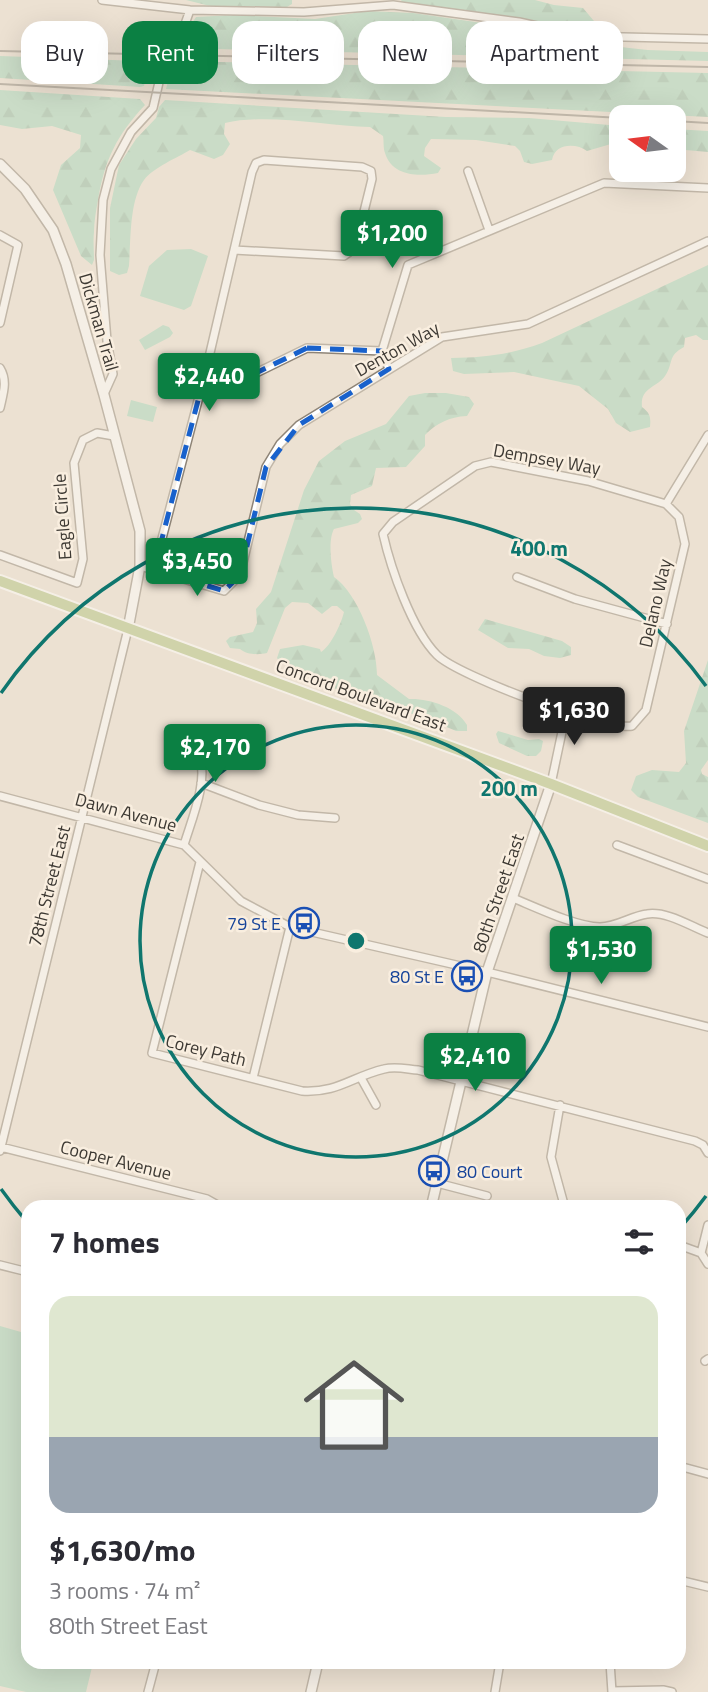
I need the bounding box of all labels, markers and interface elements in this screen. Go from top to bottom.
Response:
chip: Buy [21,21,108,84]
chip: Rent [122,21,218,84]
chip: Filters [232,21,344,84]
chip: New [358,21,452,84]
chip: Apartment [466,21,623,84]
north arrow [609,105,686,182]
map controls [609,105,686,182]
pin: $1,200 [335,210,449,270]
text: $1,200 [357,215,427,250]
street label: Dickman Trail [72,270,126,374]
street label: Denton Way [350,314,445,383]
pin: $2,440 [152,354,266,413]
text: $2,440 [174,358,244,393]
street label: Dempsey Way [491,436,603,482]
street label: Eagle Circle [46,473,78,561]
text: 400 m [510,532,568,564]
pin: $3,450 [140,538,254,598]
text: $3,450 [162,543,232,578]
street label: Delano Way [632,556,678,650]
street label: Concord Boulevard East [272,652,451,739]
pin: $1,630 [517,688,631,747]
text: $1,630 [539,692,609,727]
pin: $2,170 [158,724,272,784]
text: $2,170 [180,729,250,764]
text: 200 m [480,772,538,804]
street label: Dawn Avenue [72,785,180,839]
street label: 78th Street East [21,822,77,949]
street label: 80th Street East [465,829,531,956]
bus stop icon: 79 St E [287,906,321,940]
place label: 79 St E [227,910,281,937]
pin: $1,530 [544,926,658,986]
centre of rings [344,929,368,953]
text: $1,530 [566,931,636,966]
bus stop icon: 80 St E [450,959,484,993]
place label: 80 St E [390,963,444,990]
street label: Corey Path [163,1027,249,1073]
pin: $2,410 [418,1034,532,1093]
text: $2,410 [440,1038,510,1073]
street label: Cooper Avenue [58,1133,174,1187]
bus stop icon: 80 Court [417,1154,451,1188]
place label: 80 Court [457,1158,523,1185]
text: 7 homes [49,1219,160,1265]
icon: filters [620,1223,658,1261]
icon: home [291,1342,417,1468]
text: $1,630/mo [49,1527,195,1573]
text: 3 rooms · 74 m² [49,1573,200,1608]
text: 80th Street East [49,1608,208,1643]

